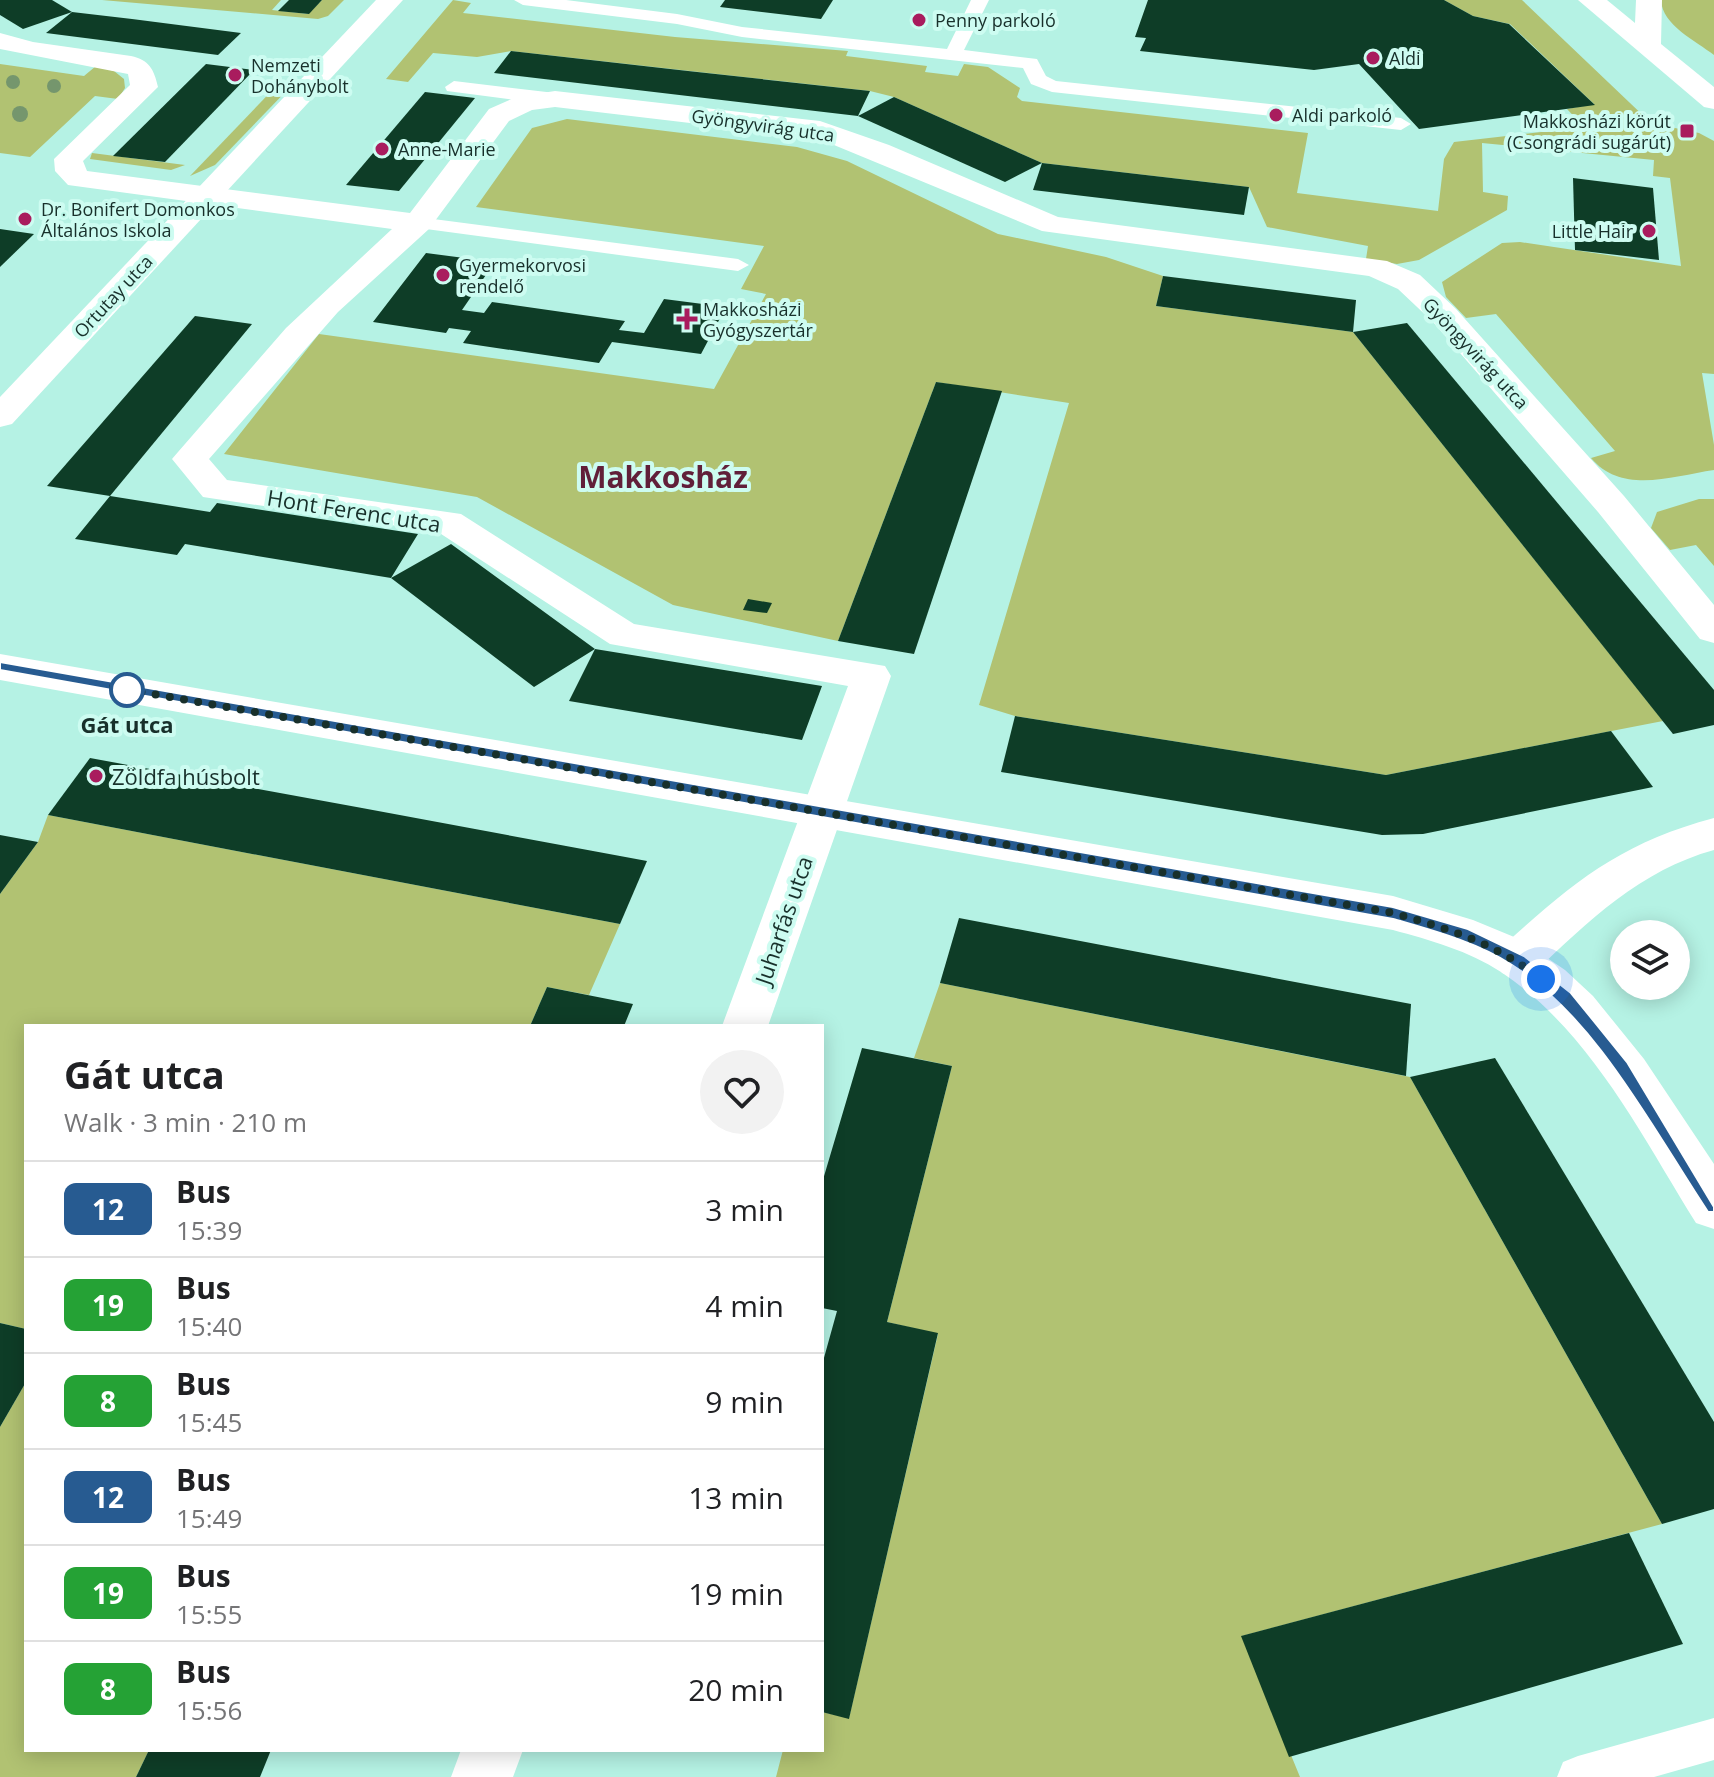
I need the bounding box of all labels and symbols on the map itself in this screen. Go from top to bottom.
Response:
place label: Penny parkoló [935,8,1056,32]
marker: Penny parkoló [910,11,928,29]
place label: Aldi [1389,46,1420,70]
marker: Aldi [1364,49,1382,67]
place label: Nemzeti Dohánybolt [251,53,349,98]
marker: Nemzeti Dohánybolt [226,66,244,84]
street label: Gyöngyvirág utca [690,103,836,147]
place label: Aldi parkoló [1292,103,1392,127]
marker: Aldi parkoló [1267,106,1285,124]
place label: Makkosházi körút (Csongrádi sugárút) [1507,109,1671,154]
marker: Makkosházi körút (Csongrádi sugárút) [1678,122,1696,140]
place label: Anne-Marie [398,137,496,161]
marker: Anne-Marie [373,140,391,158]
place label: Dr. Bonifert Domonkos Általános Iskola [41,197,235,242]
marker: Dr. Bonifert Domonkos Általános Iskola [16,210,34,228]
place label: Little Hair [1552,219,1634,243]
marker: Little Hair [1640,222,1658,240]
street label: Ortutay utca [68,249,158,343]
place label: Gyermekorvosi rendelő [459,253,586,298]
marker: Gyermekorvosi rendelő [434,266,452,284]
street label: Gyöngyvirág utca [1418,292,1534,414]
place label: Makkosházi Gyógyszertár [703,297,814,342]
marker: Makkosházi Gyógyszertár [678,310,696,328]
district label: Makkosház [578,456,748,497]
street label: Hont Ferenc utca [265,481,443,539]
marker: Gát utca [110,673,144,707]
place label: Gát utca [80,709,174,739]
place label: Zöldfa húsbolt [112,761,260,791]
marker: Zöldfa húsbolt [87,767,105,785]
street label: Juharfás utca [746,852,819,990]
your location [1521,959,1561,999]

